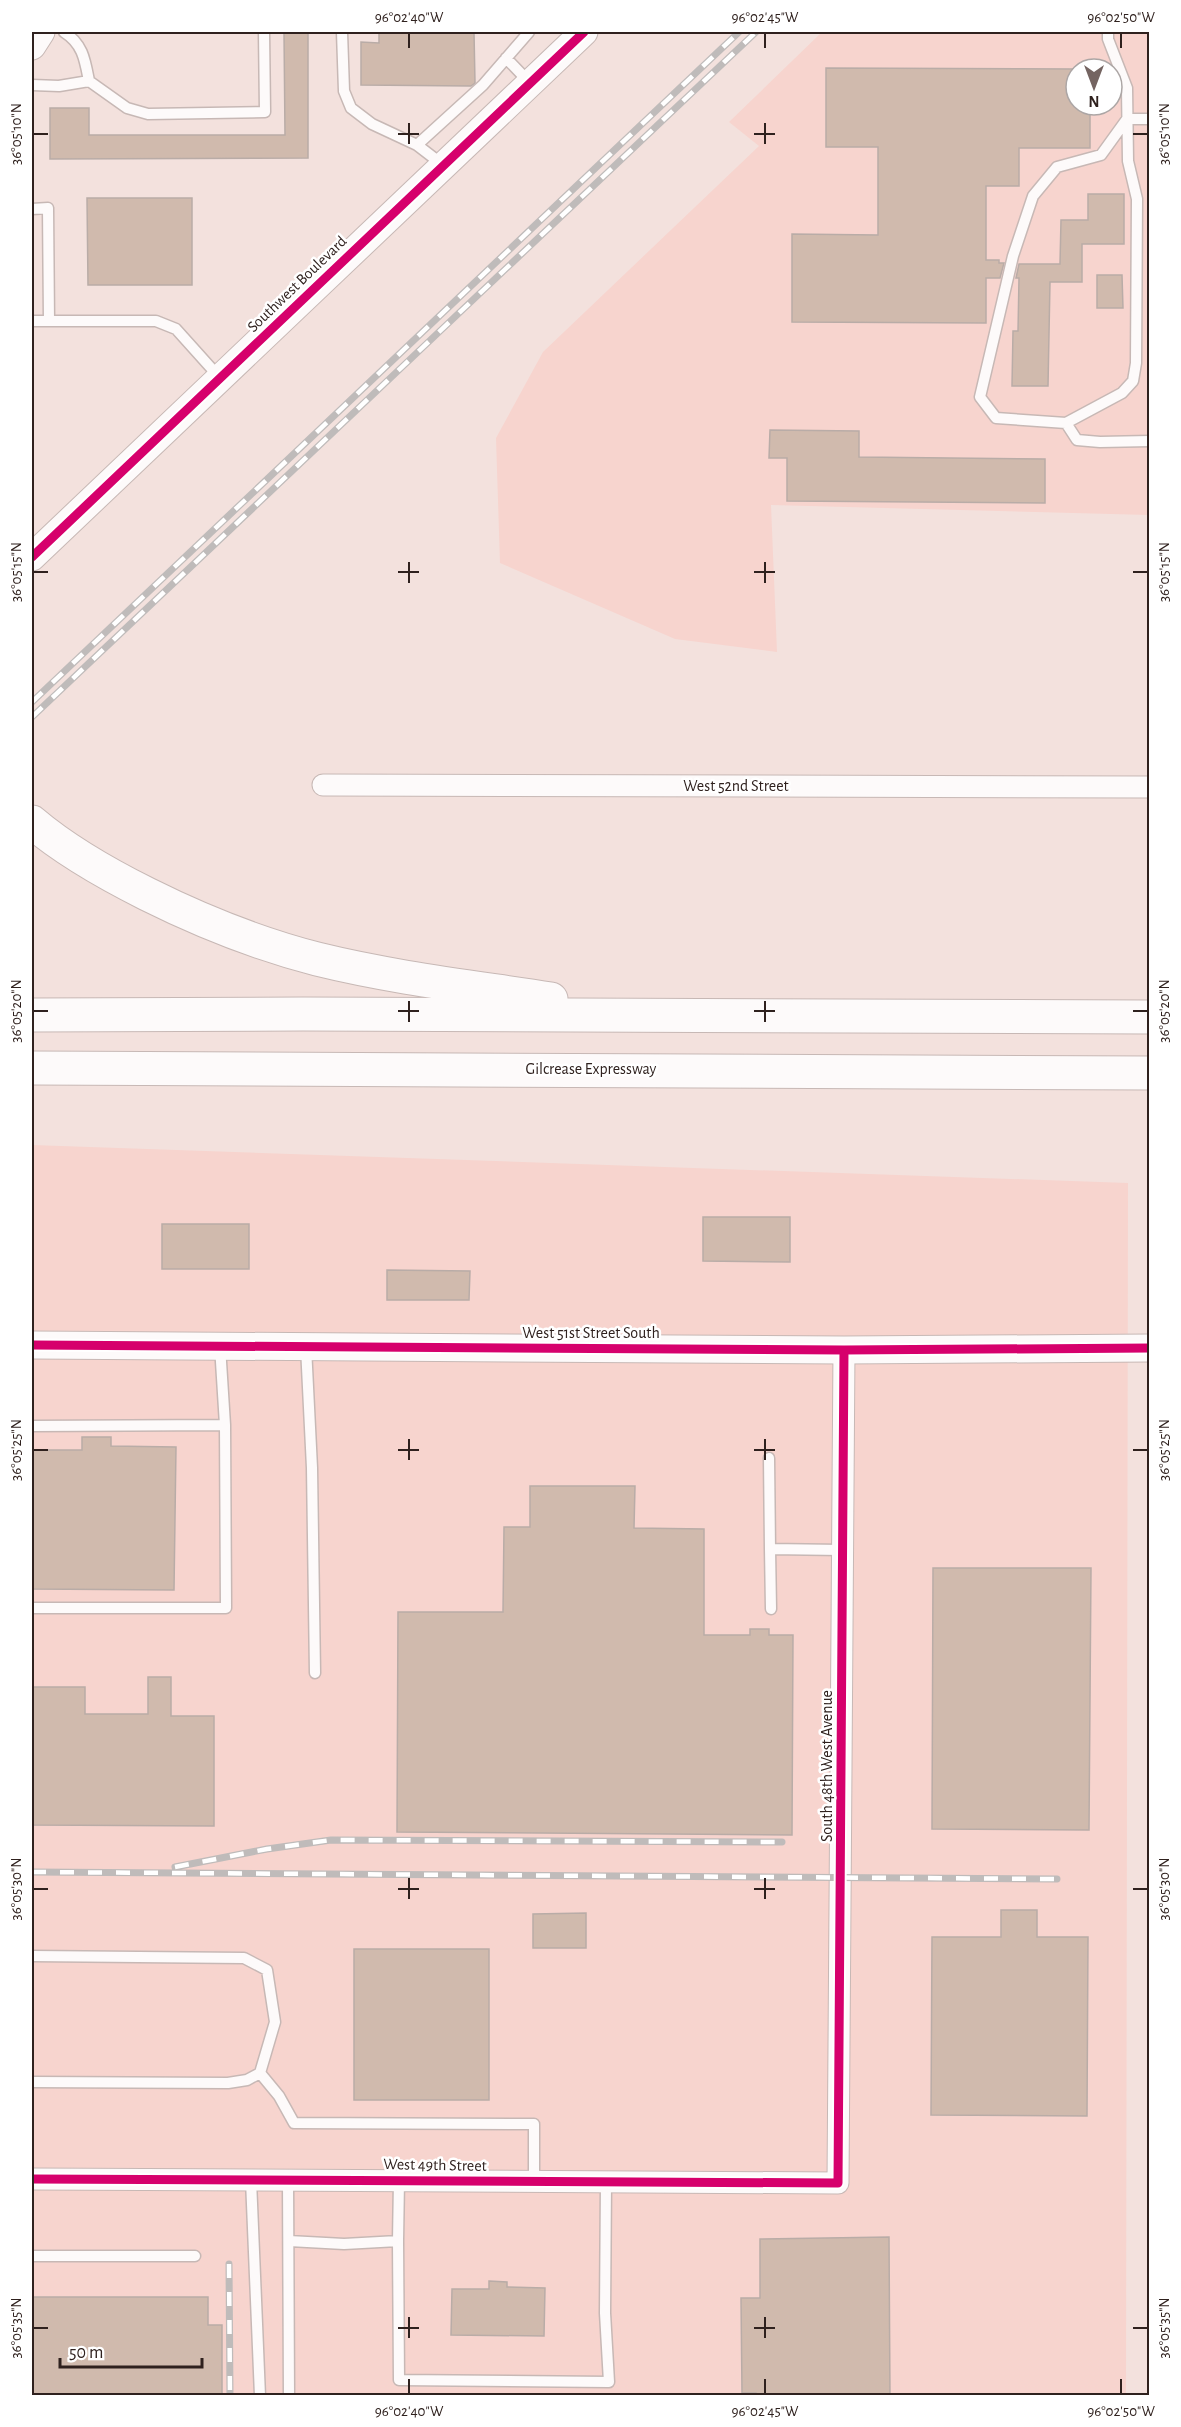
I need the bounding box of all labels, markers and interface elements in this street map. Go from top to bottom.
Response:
text: 96°02'40"W [375,10,444,25]
text: 96°02'45"W [731,10,799,25]
text: 96°02'50"W [1087,10,1155,25]
north arrow [1064,57,1124,117]
text: N [1088,93,1100,109]
text: 36°05'10"N [9,103,24,165]
text: 36°05'10"N [1157,103,1172,165]
street label: Southwest Boulevard [244,233,350,335]
text: 36°05'15"N [9,542,24,602]
text: 36°05'15"N [1157,542,1172,602]
street label: West 52nd Street [683,778,789,794]
text: 36°05'20"N [9,979,24,1043]
text: 36°05'20"N [1157,979,1172,1043]
street label: Gilcrease Expressway [526,1061,657,1078]
street label: West 51st Street South [522,1325,660,1341]
text: 36°05'25"N [9,1419,24,1481]
text: 36°05'25"N [1157,1419,1172,1481]
street label: South 48th West Avenue [819,1690,835,1842]
text: 36°05'30"N [9,1858,24,1920]
text: 36°05'30"N [1157,1858,1172,1920]
street label: West 49th Street [383,2156,487,2174]
text: 36°05'35"N [9,2297,24,2359]
text: 36°05'35"N [1157,2297,1172,2359]
scale bar [60,2331,202,2369]
text: 50 m [69,2344,103,2362]
text: 96°02'40"W [375,2404,444,2419]
text: 96°02'45"W [731,2404,799,2419]
text: 96°02'50"W [1087,2404,1155,2419]

